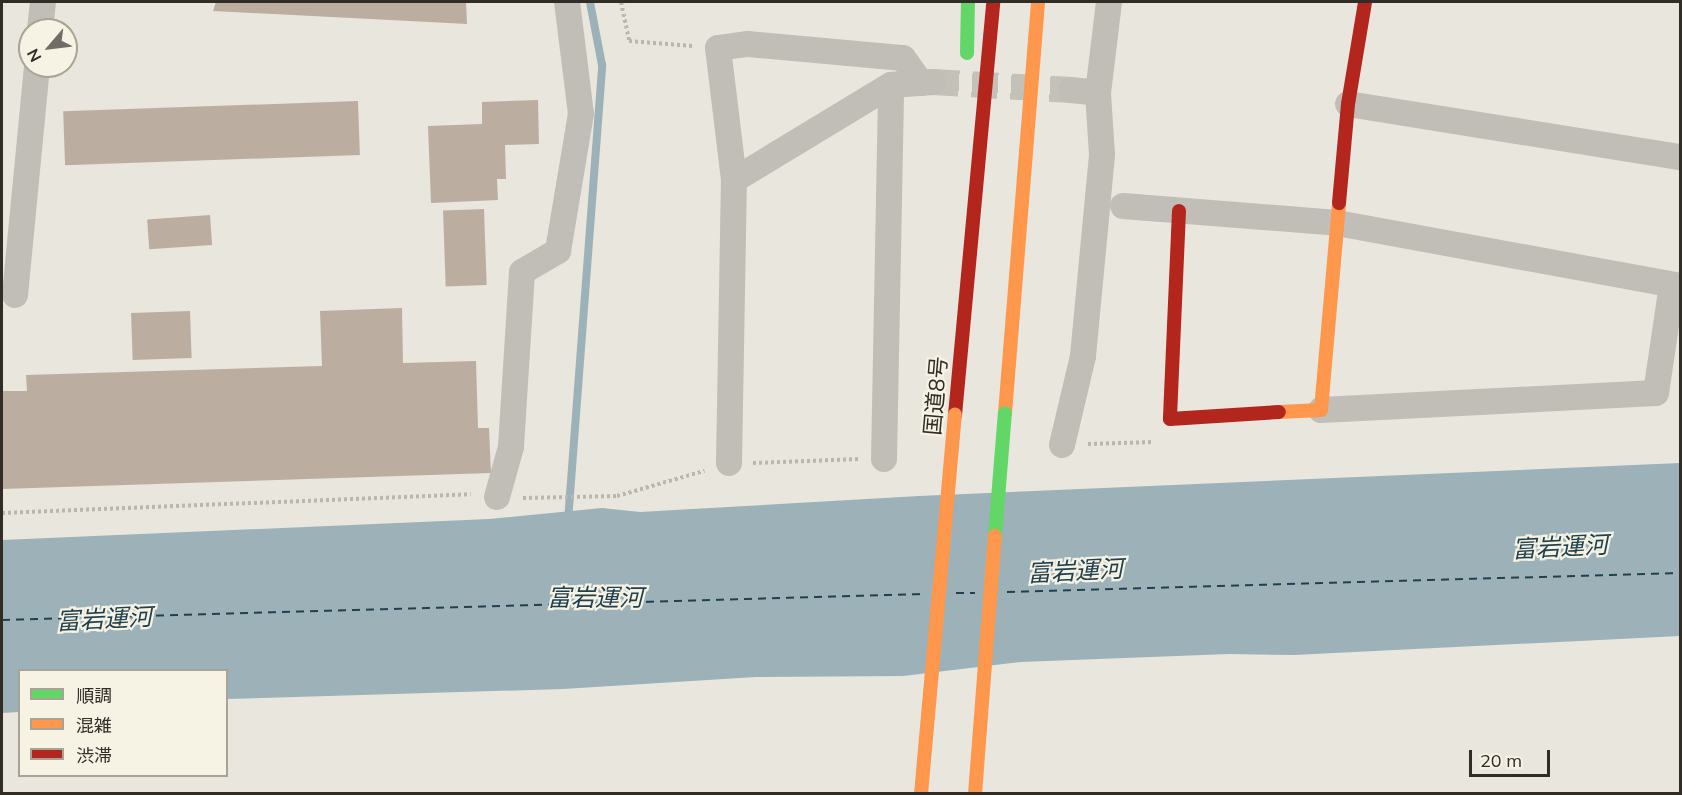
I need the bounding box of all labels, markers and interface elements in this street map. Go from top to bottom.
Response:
north arrow [18,18,78,78]
text: N [22,45,46,66]
street label: 国道8号 [919,355,953,437]
water label: 富岩運河 [1511,530,1609,564]
water label: 富岩運河 [1026,554,1124,588]
water label: 富岩運河 [547,584,643,612]
water label: 富岩運河 [55,602,153,636]
legend [18,669,228,777]
text: 順調 [76,684,112,707]
text: 混雑 [76,714,112,737]
scale bar [1472,738,1553,776]
text: 渋滞 [76,744,112,767]
text: 20 m [1480,749,1522,772]

